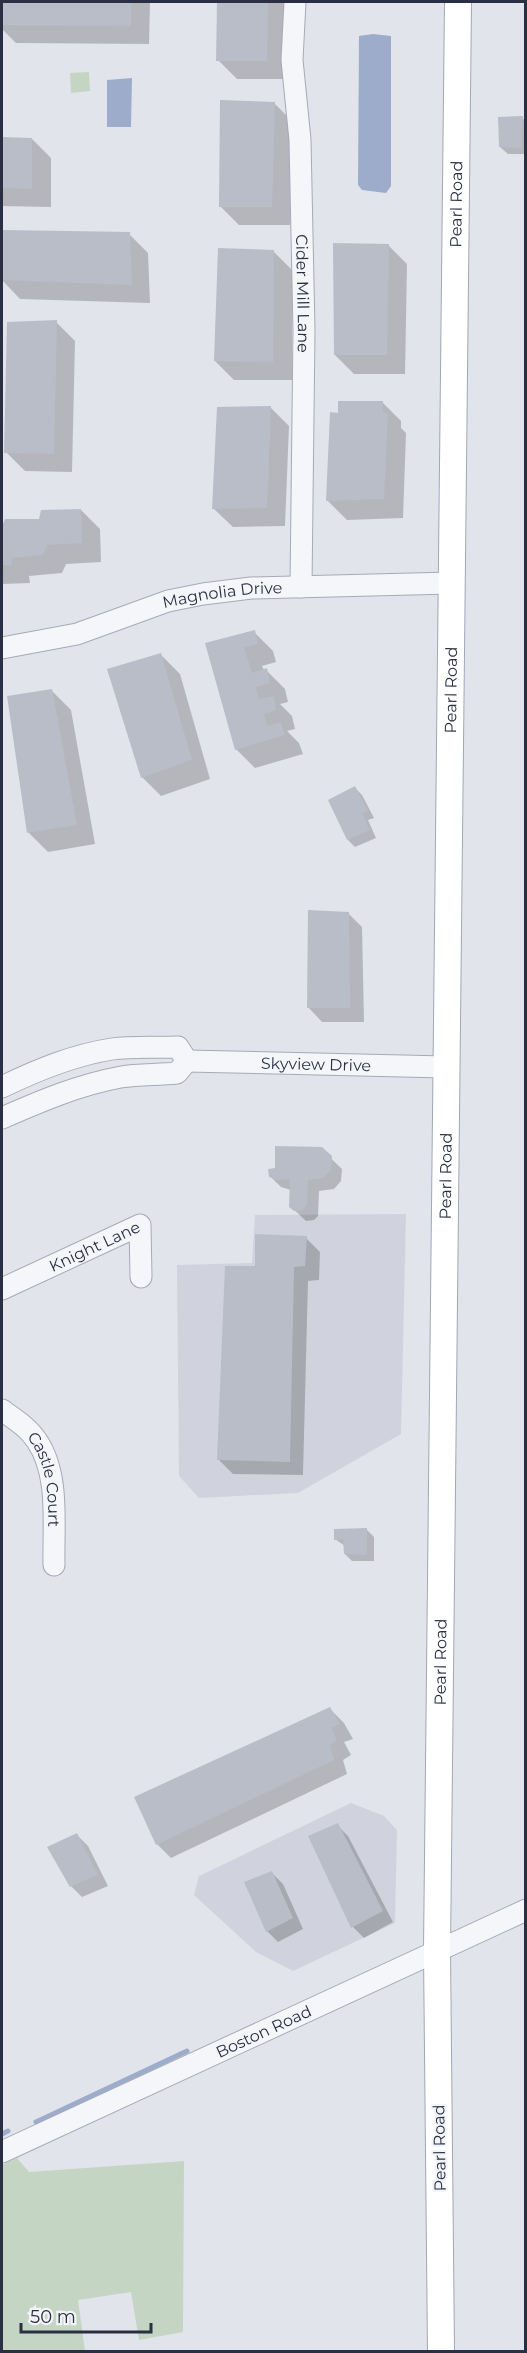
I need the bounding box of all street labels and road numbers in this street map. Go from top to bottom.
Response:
street label: Pearl Road [446,161,466,248]
street label: Cider Mill Lane [292,234,313,353]
street label: Magnolia Drive [161,578,282,612]
street label: Pearl Road [441,647,461,734]
street label: Skyview Drive [261,1054,371,1075]
street label: Pearl Road [436,1133,456,1220]
street label: Knight Lane [46,1217,143,1276]
street label: Castle Court [24,1428,63,1528]
street label: Pearl Road [431,1619,451,1706]
street label: Boston Road [213,2001,314,2062]
street label: Pearl Road [429,2104,450,2192]

